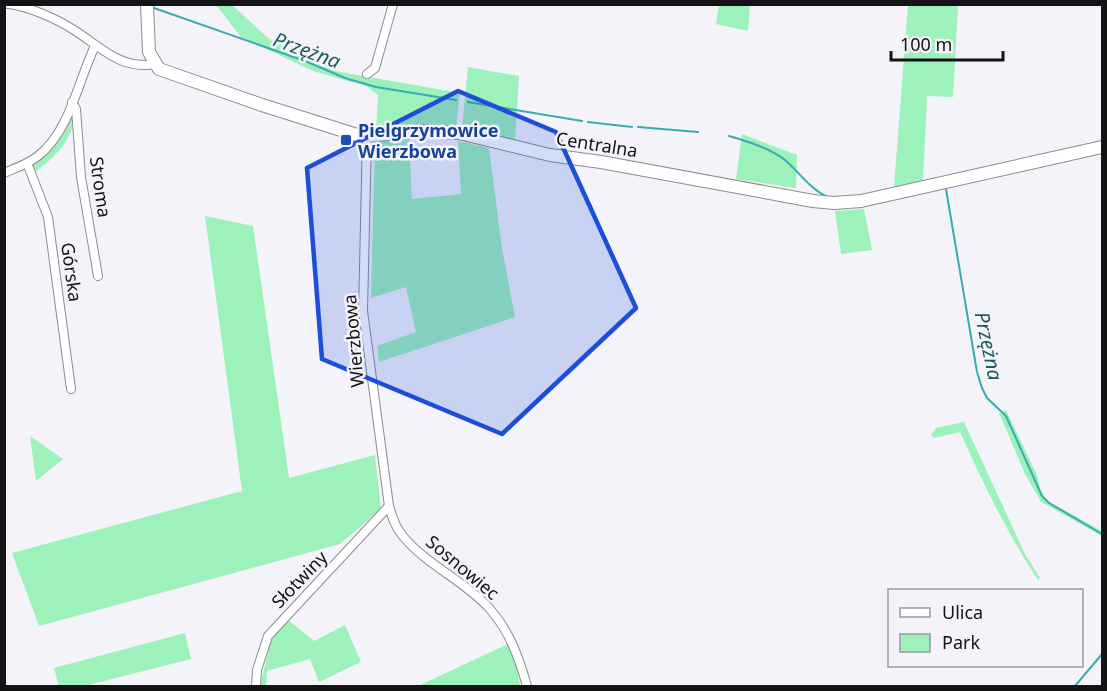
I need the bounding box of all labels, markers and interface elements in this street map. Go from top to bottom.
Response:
scale bar [891,24,1004,62]
water label: Przężna [270,25,344,75]
text: 100 m [900,32,952,56]
place label: Pielgrzymowice Wierzbowa [358,118,499,163]
street label: Centralna [555,126,639,162]
marker: Pielgrzymowice Wierzbowa [339,133,353,147]
street label: Stroma [85,155,117,219]
street label: Górska [56,241,88,303]
street label: Wierzbowa [337,293,369,389]
water label: Przężna [969,309,1009,383]
street label: Sosnowiec [421,529,505,605]
street label: Słotwiny [266,545,333,613]
legend [888,589,1083,667]
text: Ulica [942,600,983,624]
text: Park [942,630,980,654]

